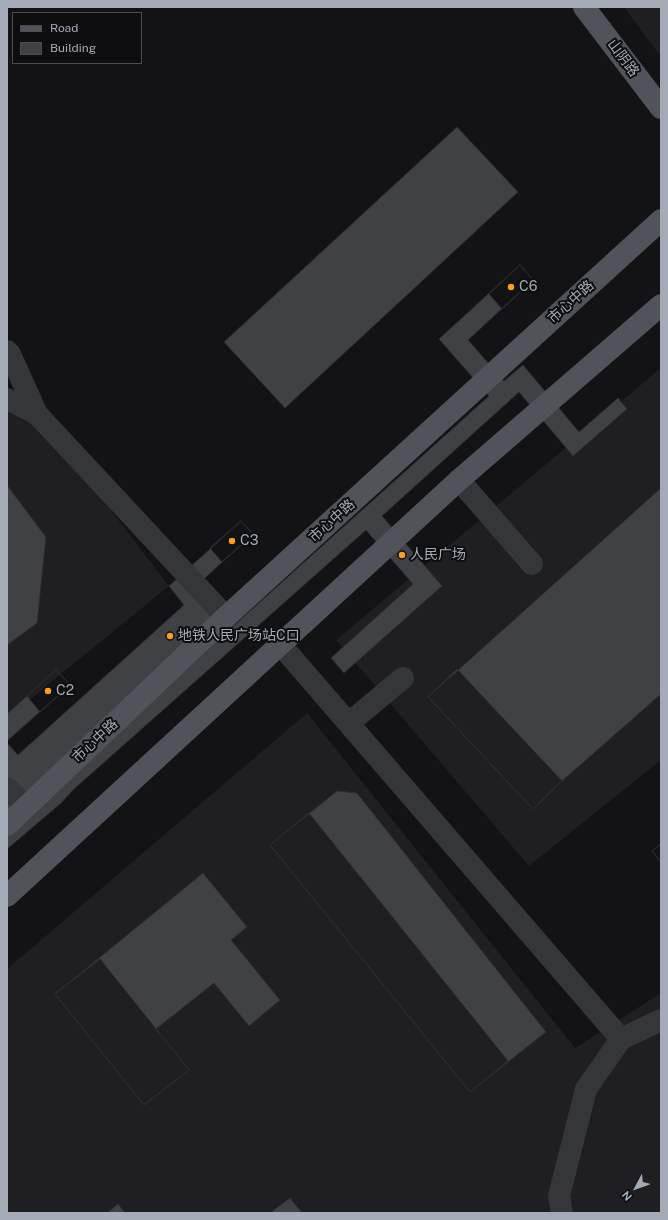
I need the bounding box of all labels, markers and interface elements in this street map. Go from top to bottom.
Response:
legend [12,12,142,64]
text: Road [50,21,78,35]
street label: 山阴路 [604,36,642,80]
text: Building [50,41,96,55]
street label: 市心中路 [545,277,597,327]
place label: C6 [519,279,537,295]
marker: C6 [506,282,516,292]
street label: 市心中路 [306,496,358,546]
place label: C3 [240,533,258,549]
marker: C3 [227,536,237,546]
place label: 人民广场 [410,547,466,563]
marker: 人民广场 [397,550,407,560]
place label: 地铁人民广场站C口 [178,628,300,644]
marker: 地铁人民广场站C口 [165,631,175,641]
place label: C2 [56,683,74,699]
marker: C2 [43,686,53,696]
street label: 市心中路 [69,716,121,766]
north arrow [616,1168,656,1208]
text: N [620,1189,634,1203]

